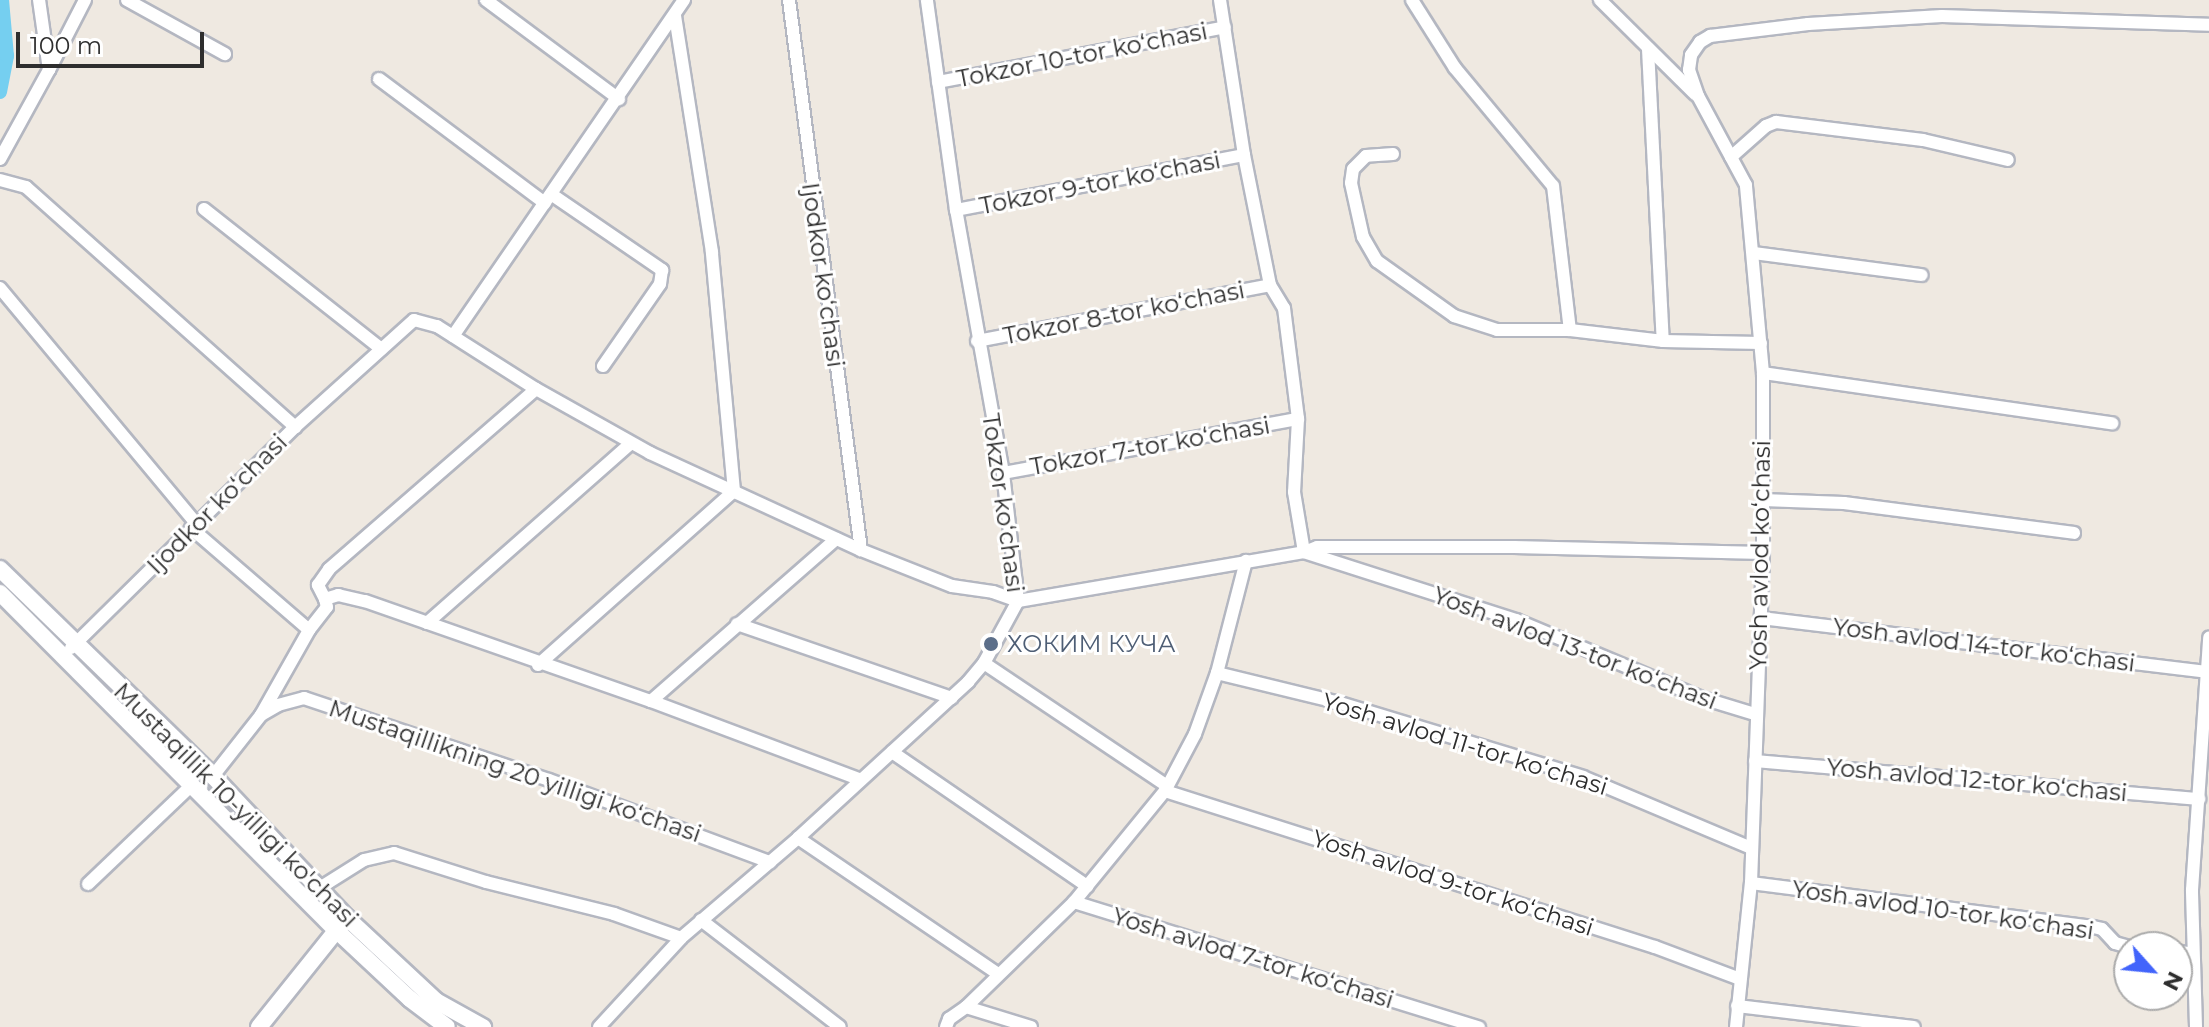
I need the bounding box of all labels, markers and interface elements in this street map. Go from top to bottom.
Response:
scale bar [20,16,208,66]
street label: Tokzor 10-tor koʻchasi [954,17,1210,93]
text: 100 m [30,31,102,60]
street label: Tokzor 9-tor koʻchasi [977,145,1223,221]
street label: Ijodkor koʻchasi [796,181,850,369]
street label: Tokzor 8-tor koʻchasi [1001,275,1247,351]
street label: Tokzor 7-tor koʻchasi [1028,411,1272,481]
street label: Tokzor koʻchasi [976,412,1030,594]
street label: Ijodkor koʻchasi [141,428,293,580]
street label: Yosh avlod koʻchasi [1744,440,1776,670]
street label: Yosh avlod 13-tor koʻchasi [1429,580,1721,716]
street label: Yosh avlod 14-tor koʻchasi [1831,612,2137,678]
place label: ХОКИМ КУЧА [1007,630,1176,658]
marker: ХОКИМ КУЧА [982,635,1000,653]
street label: Mustaqillik 10-yilligi ko'chasi [108,677,364,933]
street label: Yosh avlod 11-tor koʻchasi [1319,687,1611,801]
street label: Mustaqillikning 20 yilligi koʻchasi [325,694,705,848]
street label: Yosh avlod 12-tor koʻchasi [1825,753,2129,807]
street label: Yosh avlod 9-tor koʻchasi [1308,824,1598,942]
street label: Yosh avlod 10-tor koʻchasi [1790,875,2096,945]
street label: Yosh avlod 7-tor koʻchasi [1109,901,1397,1015]
north arrow [2113,931,2193,1011]
text: N [2157,967,2189,995]

